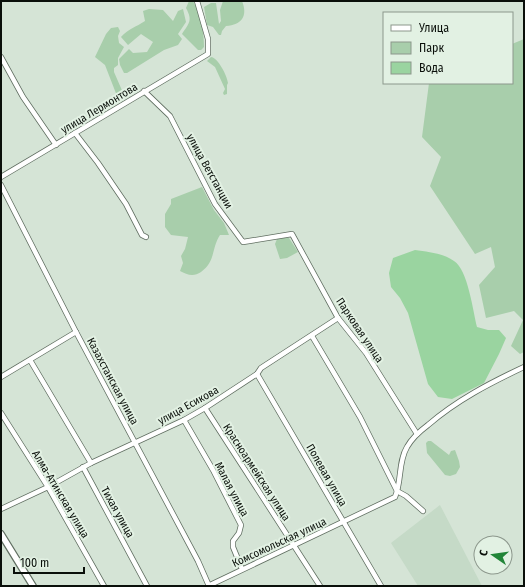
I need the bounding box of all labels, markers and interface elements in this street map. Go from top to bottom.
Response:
legend [383,12,513,84]
text: Улица [418,21,449,35]
text: Парк [419,41,445,55]
text: Вода [419,61,444,75]
street label: улица Лермонтова [59,80,140,136]
street label: улица Ветстанции [184,132,235,211]
street label: Парковая улица [333,295,386,365]
street label: Казахстанская улица [84,335,141,427]
street label: улица Есикова [156,383,221,427]
street label: Красноармейская улица [220,421,293,523]
street label: Полевая улица [303,442,350,509]
street label: Алма-Атинская улица [29,448,92,540]
street label: Малая улица [212,460,251,519]
street label: Тихая улица [98,484,137,540]
street label: Комсомольская улица [230,515,328,570]
north arrow [473,535,513,575]
text: С [477,548,491,557]
scale bar [14,549,84,575]
text: 100 m [20,556,49,570]

